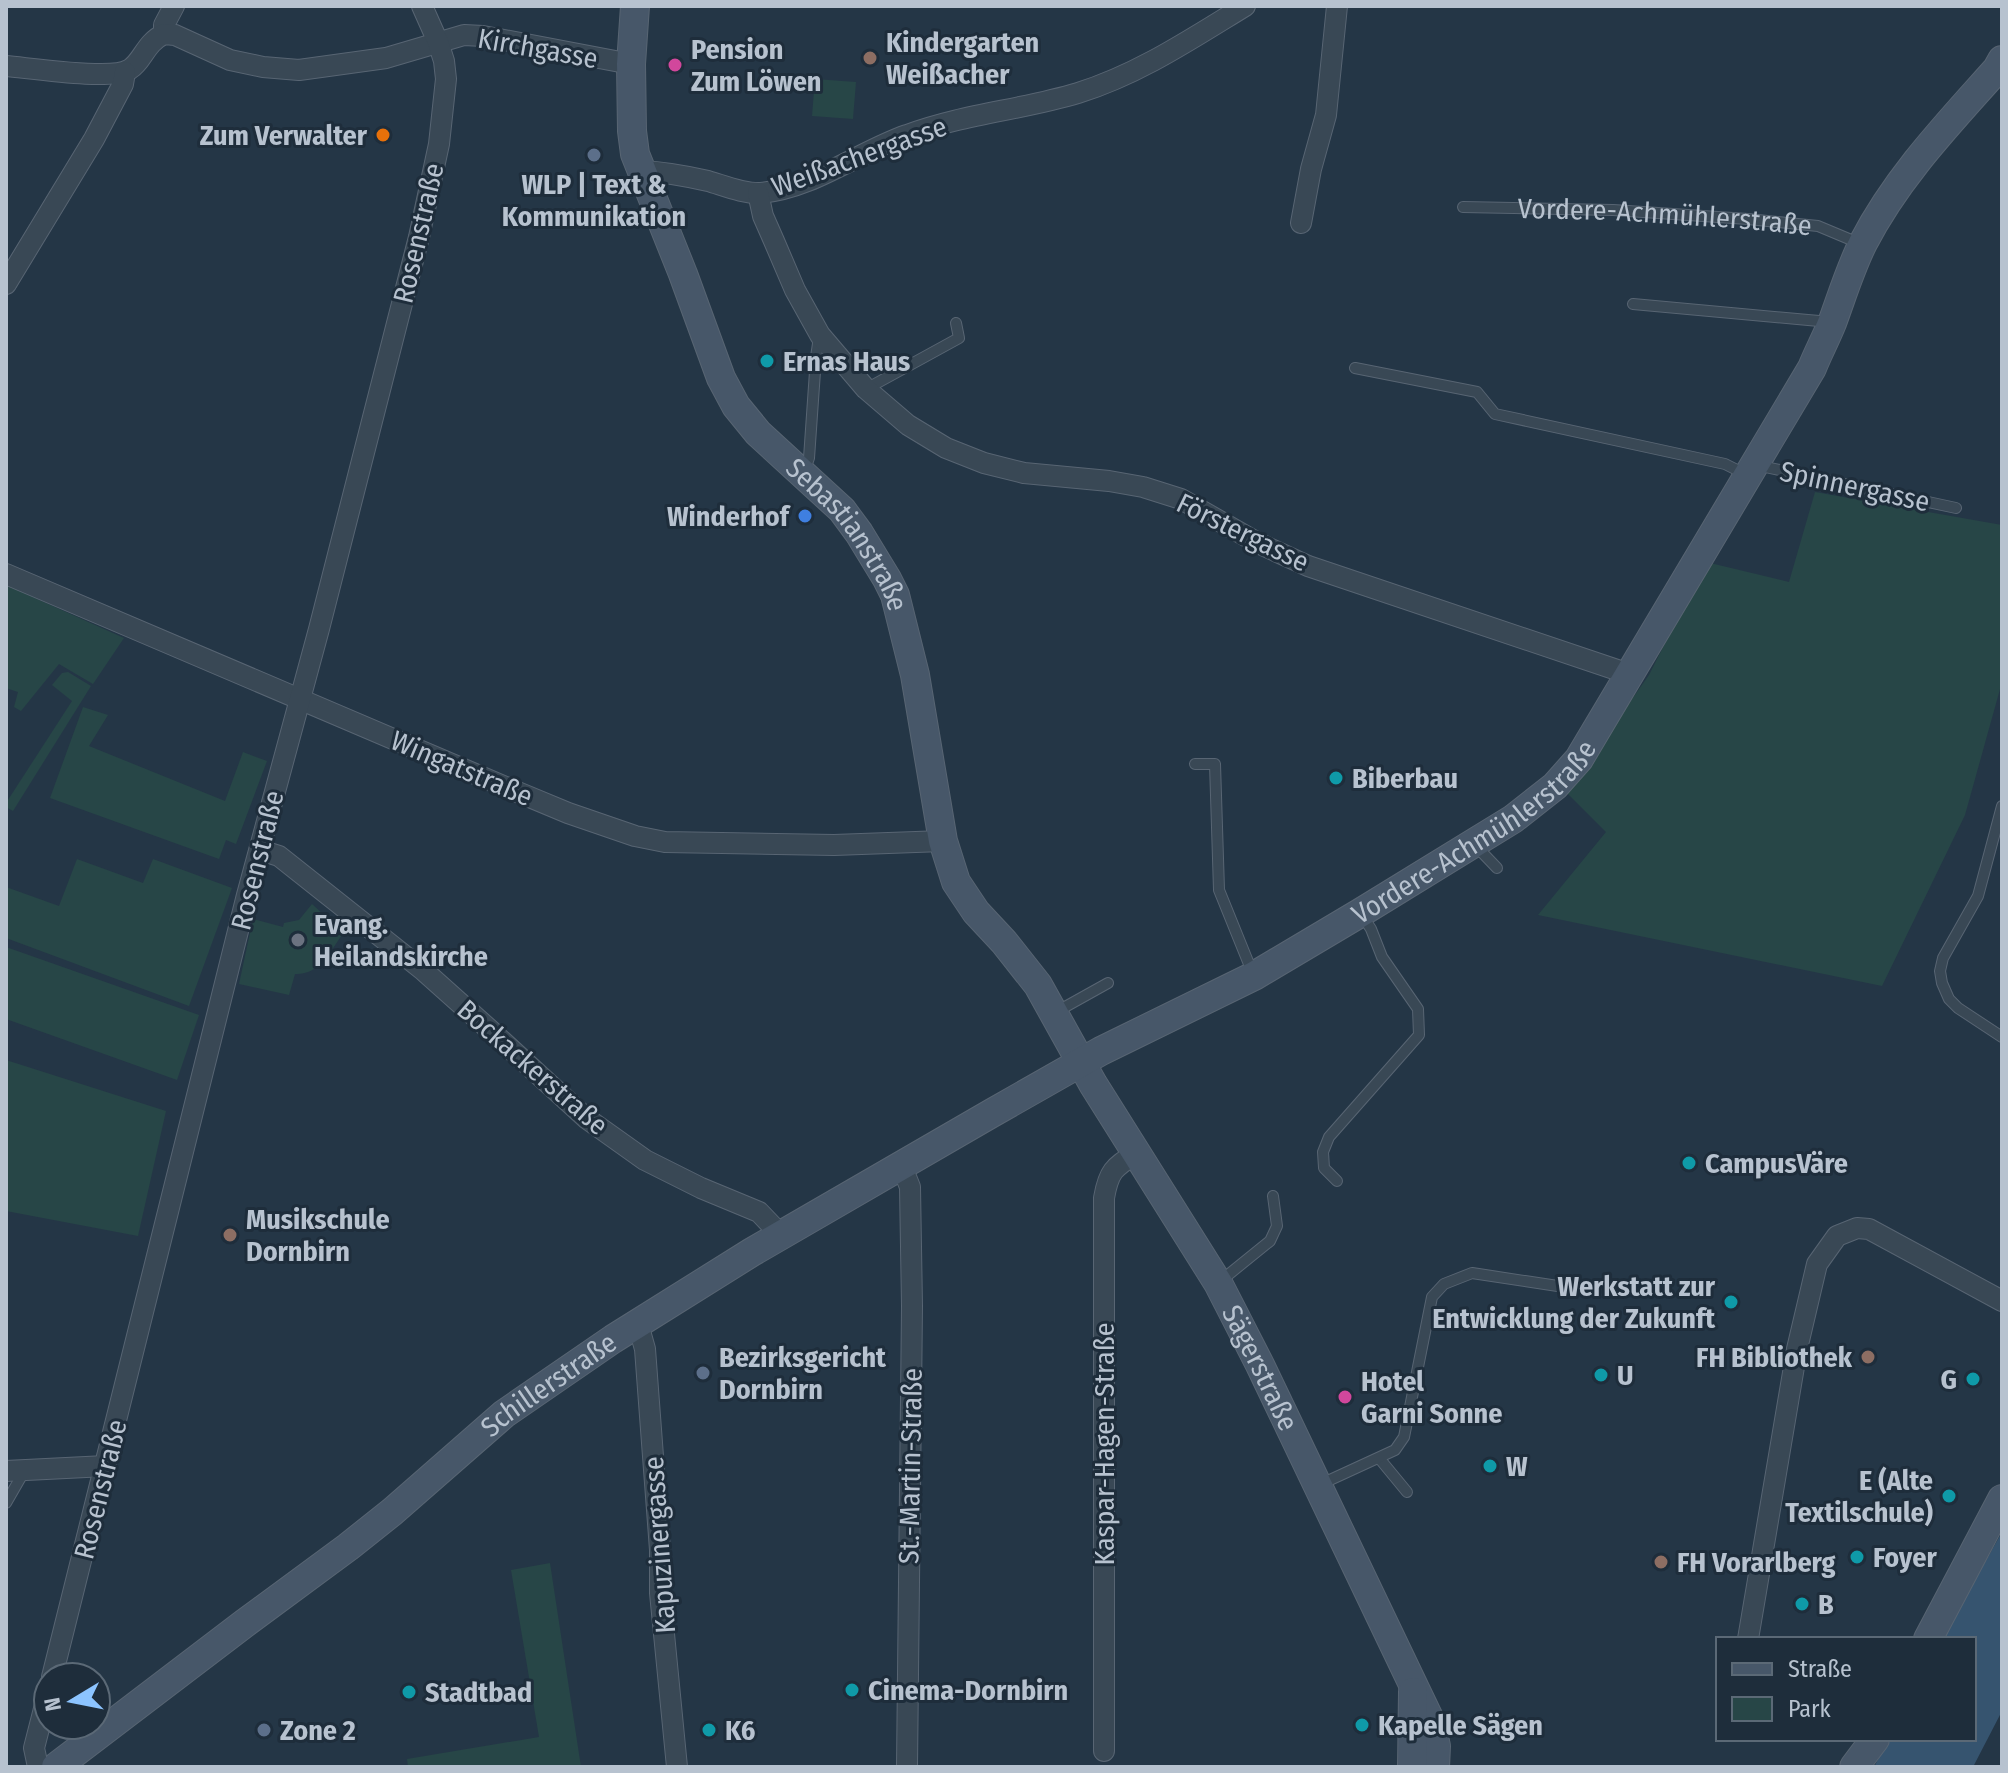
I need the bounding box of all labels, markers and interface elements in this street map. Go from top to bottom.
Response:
street label: Kirchgasse [475,22,600,75]
place label: Kindergarten Weißacher [886,26,1039,91]
place label: Pension Zum Löwen [691,33,822,98]
marker: Kindergarten Weißacher [861,49,879,67]
marker: Pension Zum Löwen [666,56,684,74]
street label: Weißachergasse [767,110,951,203]
place label: Zum Verwalter [200,119,368,152]
marker: Zum Verwalter [374,126,392,144]
marker: WLP | Text & Kommunikation [585,146,603,164]
street label: Rosenstraße [386,160,451,306]
place label: WLP | Text & Kommunikation [502,168,686,233]
street label: Vordere-Achmühlerstraße [1517,192,1813,242]
place label: Ernas Haus [783,345,910,378]
marker: Ernas Haus [758,352,776,370]
street label: Sebastianstraße [779,451,914,614]
street label: Spinnergasse [1777,455,1933,518]
street label: Förstergasse [1171,486,1314,579]
place label: Winderhof [667,500,792,533]
marker: Winderhof [796,507,814,525]
street label: Wingatstraße [386,724,538,813]
street label: Vordere-Achmühlerstraße [1346,735,1603,931]
place label: Biberbau [1352,762,1458,795]
marker: Biberbau [1327,769,1345,787]
street label: Rosenstraße [224,787,291,933]
place label: Evang. Heilandskirche [314,908,488,973]
marker: Evang. Heilandskirche [289,931,307,949]
street label: Bockackerstraße [451,993,615,1142]
place label: CampusVäre [1705,1147,1848,1180]
marker: CampusVäre [1680,1154,1698,1172]
place label: Musikschule Dornbirn [246,1203,390,1268]
marker: Musikschule Dornbirn [221,1226,239,1244]
place label: Werkstatt zur Entwicklung der Zukunft [1432,1270,1716,1335]
marker: Werkstatt zur Entwicklung der Zukunft [1722,1293,1740,1311]
street label: Sägerstraße [1215,1300,1305,1436]
street label: Kaspar-Hagen-Straße [1088,1322,1121,1566]
street label: Schillerstraße [474,1326,623,1444]
place label: Bezirksgericht Dornbirn [719,1341,887,1406]
place label: FH Bibliothek [1696,1341,1853,1374]
marker: FH Bibliothek [1859,1348,1877,1366]
place label: U [1617,1359,1633,1392]
place label: G [1940,1363,1957,1396]
marker: Bezirksgericht Dornbirn [694,1364,712,1382]
place label: Hotel Garni Sonne [1361,1365,1502,1430]
marker: U [1592,1366,1610,1384]
street label: St.-Martin-Straße [892,1368,929,1564]
marker: G [1964,1370,1982,1388]
marker: Hotel Garni Sonne [1336,1388,1354,1406]
street label: Rosenstraße [67,1416,134,1562]
place label: W [1506,1450,1528,1483]
street label: Kapuzinergasse [637,1455,682,1635]
marker: W [1481,1457,1499,1475]
place label: E (Alte Textilschule) [1785,1464,1934,1529]
marker: E (Alte Textilschule) [1940,1487,1958,1505]
place label: Foyer [1873,1541,1937,1574]
place label: FH Vorarlberg [1677,1546,1836,1579]
marker: Foyer [1848,1548,1866,1566]
marker: FH Vorarlberg [1652,1553,1670,1571]
place label: B [1818,1588,1834,1621]
marker: B [1793,1595,1811,1613]
legend [1716,1637,1976,1741]
text: Straße [1788,1655,1852,1683]
north arrow [32,1661,112,1741]
place label: Cinema-Dornbirn [868,1674,1068,1707]
place label: Stadtbad [425,1676,532,1709]
marker: Cinema-Dornbirn [843,1681,861,1699]
marker: Stadtbad [400,1683,418,1701]
text: Park [1788,1695,1831,1723]
text: N [38,1696,67,1713]
place label: Kapelle Sägen [1378,1709,1543,1742]
place label: Zone 2 [280,1714,356,1747]
place label: K6 [725,1714,755,1747]
marker: Kapelle Sägen [1353,1716,1371,1734]
marker: Zone 2 [255,1721,273,1739]
marker: K6 [700,1721,718,1739]

